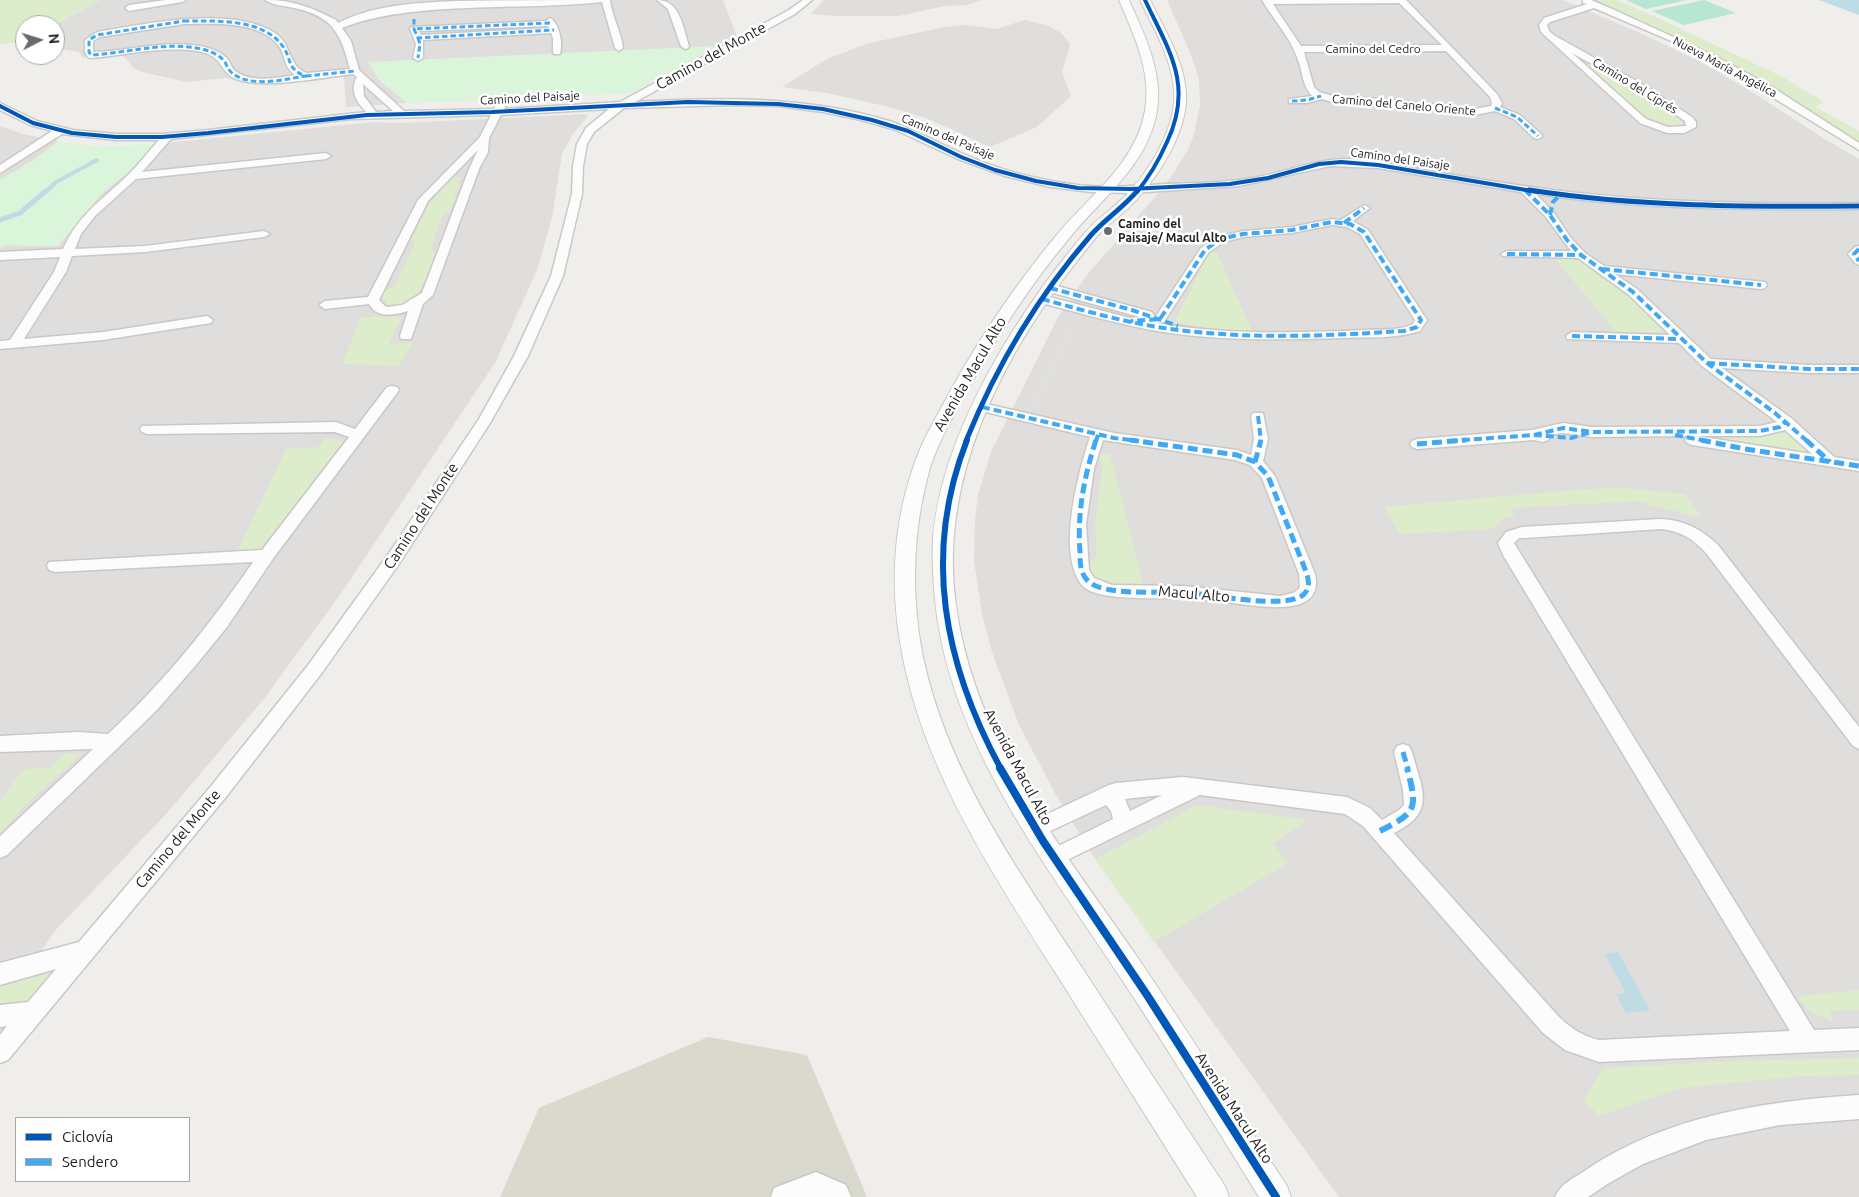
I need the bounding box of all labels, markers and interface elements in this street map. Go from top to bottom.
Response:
north arrow [15,15,65,65]
street label: Camino del Monte [653,18,769,94]
text: N [46,33,62,45]
street label: Nueva María Angélica [1671,33,1779,101]
street label: Camino del Cedro [1325,42,1421,56]
street label: Camino del Ciprés [1590,55,1680,117]
street label: Camino del Paisaje [480,88,580,108]
street label: Camino del Canelo Oriente [1331,92,1477,118]
street label: Camino del Paisaje [899,111,997,163]
street label: Camino del Paisaje [1349,145,1451,173]
place label: Camino del Paisaje/ Macul Alto [1118,217,1227,245]
marker: Camino del Paisaje/ Macul Alto [1102,225,1114,237]
street label: Avenida Macul Alto [930,314,1010,434]
street label: Camino del Monte [380,459,462,573]
street label: Macul Alto [1157,582,1231,606]
street label: Avenida Macul Alto [980,706,1056,828]
street label: Camino del Monte [132,786,224,892]
street label: Avenida Macul Alto [1191,1049,1277,1167]
legend [15,1117,190,1182]
text: Ciclovía [62,1128,113,1145]
text: Sendero [62,1153,118,1170]

